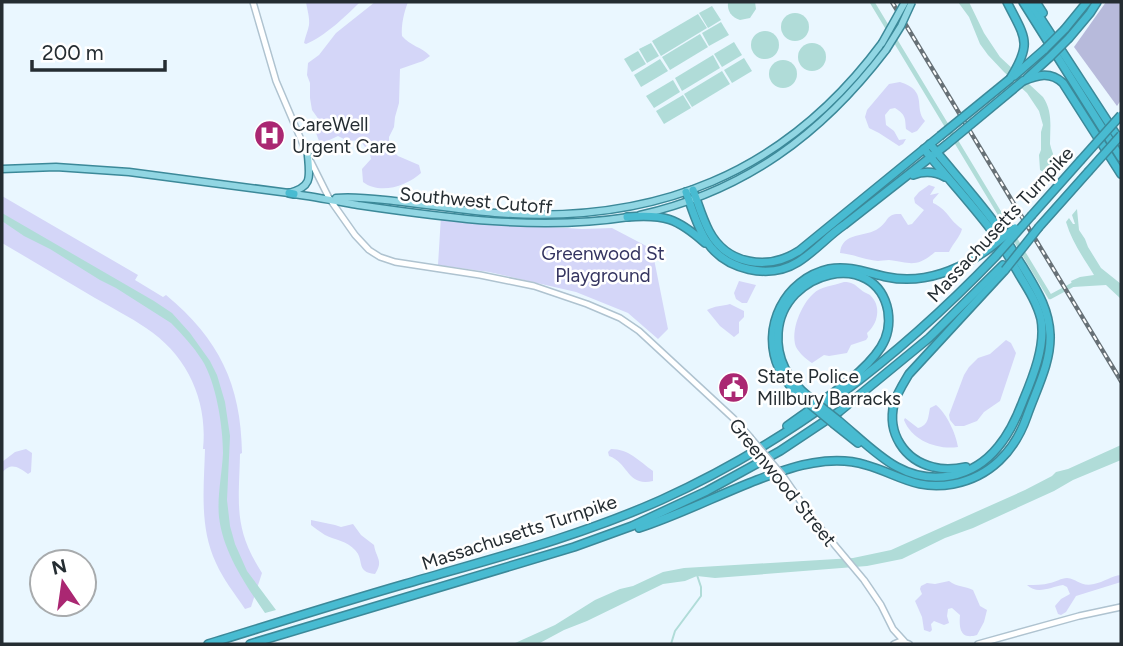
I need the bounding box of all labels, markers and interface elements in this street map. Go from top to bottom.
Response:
scale bar [32,28,164,72]
text: 200 m [42,40,104,65]
place label: CareWell Urgent Care [292,113,396,158]
hospital icon: CareWell Urgent Care [252,118,286,152]
street label: Massachusetts Turnpike [922,142,1078,307]
street label: Southwest Cutoff [399,182,553,219]
park label: Greenwood St Playground [541,242,665,287]
place label: State Police Millbury Barracks [757,365,901,410]
public building icon: State Police Millbury Barracks [717,370,751,404]
street label: Greenwood Street [724,414,841,551]
street label: Massachusetts Turnpike [419,490,620,575]
north arrow [28,548,98,618]
text: N [50,554,69,580]

